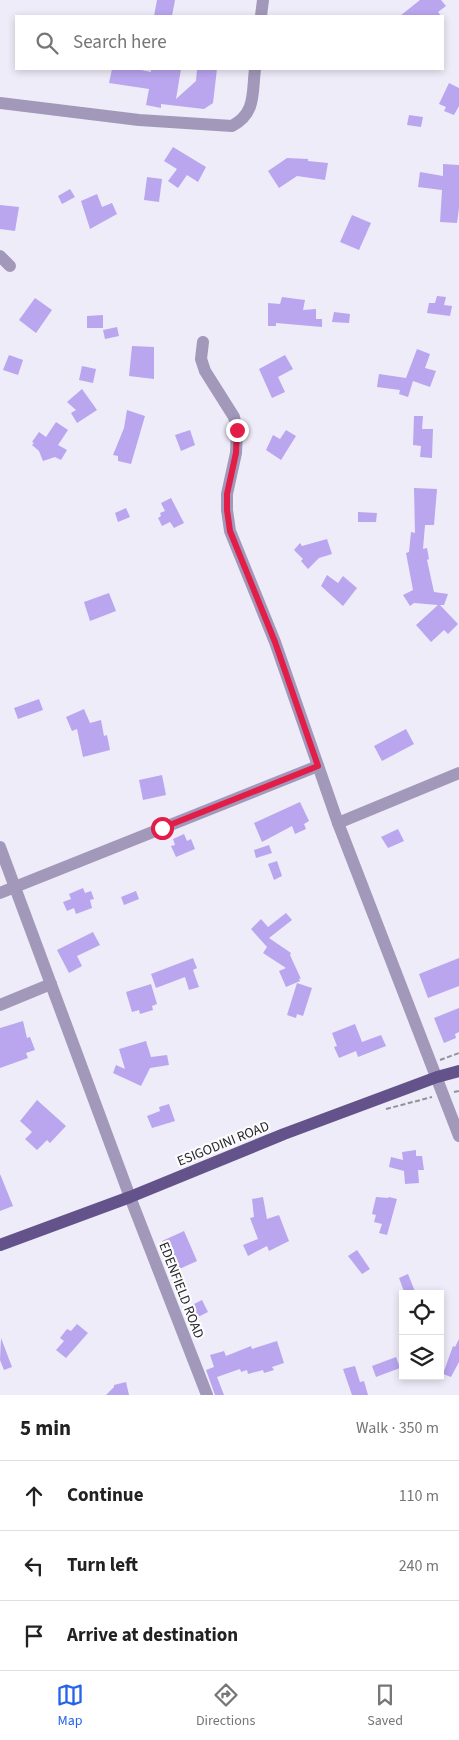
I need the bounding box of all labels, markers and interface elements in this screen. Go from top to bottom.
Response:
search box [15,15,444,70]
icon: search [33,29,61,57]
text: Search here [73,29,167,56]
route end [226,419,249,442]
route start [151,817,174,840]
street label: ESIGODINI ROAD [174,1116,272,1171]
street label: EDENFIELD ROAD [153,1239,209,1342]
map controls [399,1290,444,1380]
button: locate [399,1290,444,1335]
button: layers [399,1335,444,1380]
text: 5 min [20,1413,71,1443]
text: Walk · 350 m [356,1417,439,1439]
icon: ahead [20,1482,48,1510]
text: Continue [67,1482,144,1509]
text: 110 m [399,1485,439,1507]
icon: left [20,1552,48,1580]
text: Turn left [67,1552,138,1579]
text: 240 m [399,1555,439,1577]
icon: arrive [20,1622,48,1650]
text: Arrive at destination [67,1622,238,1649]
tab: Map [56,1681,84,1731]
tab: Directions [196,1681,255,1731]
tab: Saved [367,1681,403,1731]

